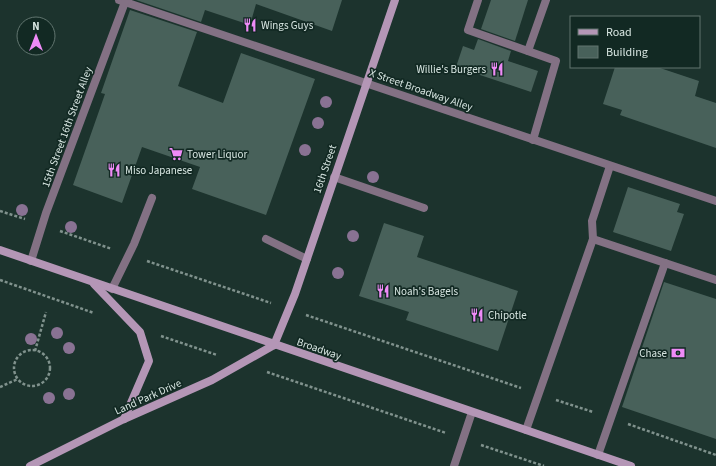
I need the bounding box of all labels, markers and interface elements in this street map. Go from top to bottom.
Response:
north arrow [16,16,56,56]
legend [570,16,700,68]
restaurant icon: Wings Guys [242,17,258,33]
place label: Wings Guys [261,18,314,33]
text: N [32,19,40,34]
text: Road [606,24,632,41]
text: Building [606,44,648,61]
restaurant icon: Willie's Burgers [489,61,505,77]
place label: Willie's Burgers [416,62,486,77]
street label: 15th Street 16th Street Alley [38,65,96,189]
street label: X Street Broadway Alley [367,65,475,115]
street label: 16th Street [310,142,340,195]
supermarket icon: Tower Liquor [168,146,184,162]
place label: Tower Liquor [187,147,248,162]
restaurant icon: Miso Japanese [106,162,122,178]
place label: Miso Japanese [125,163,193,178]
restaurant icon: Noah's Bagels [375,283,391,299]
place label: Noah's Bagels [394,284,458,299]
restaurant icon: Chipotle [469,307,485,323]
place label: Chipotle [488,308,527,323]
street label: Broadway [295,334,343,364]
bank icon: Chase [670,345,686,361]
place label: Chase [639,346,668,361]
street label: Land Park Drive [112,375,184,418]

